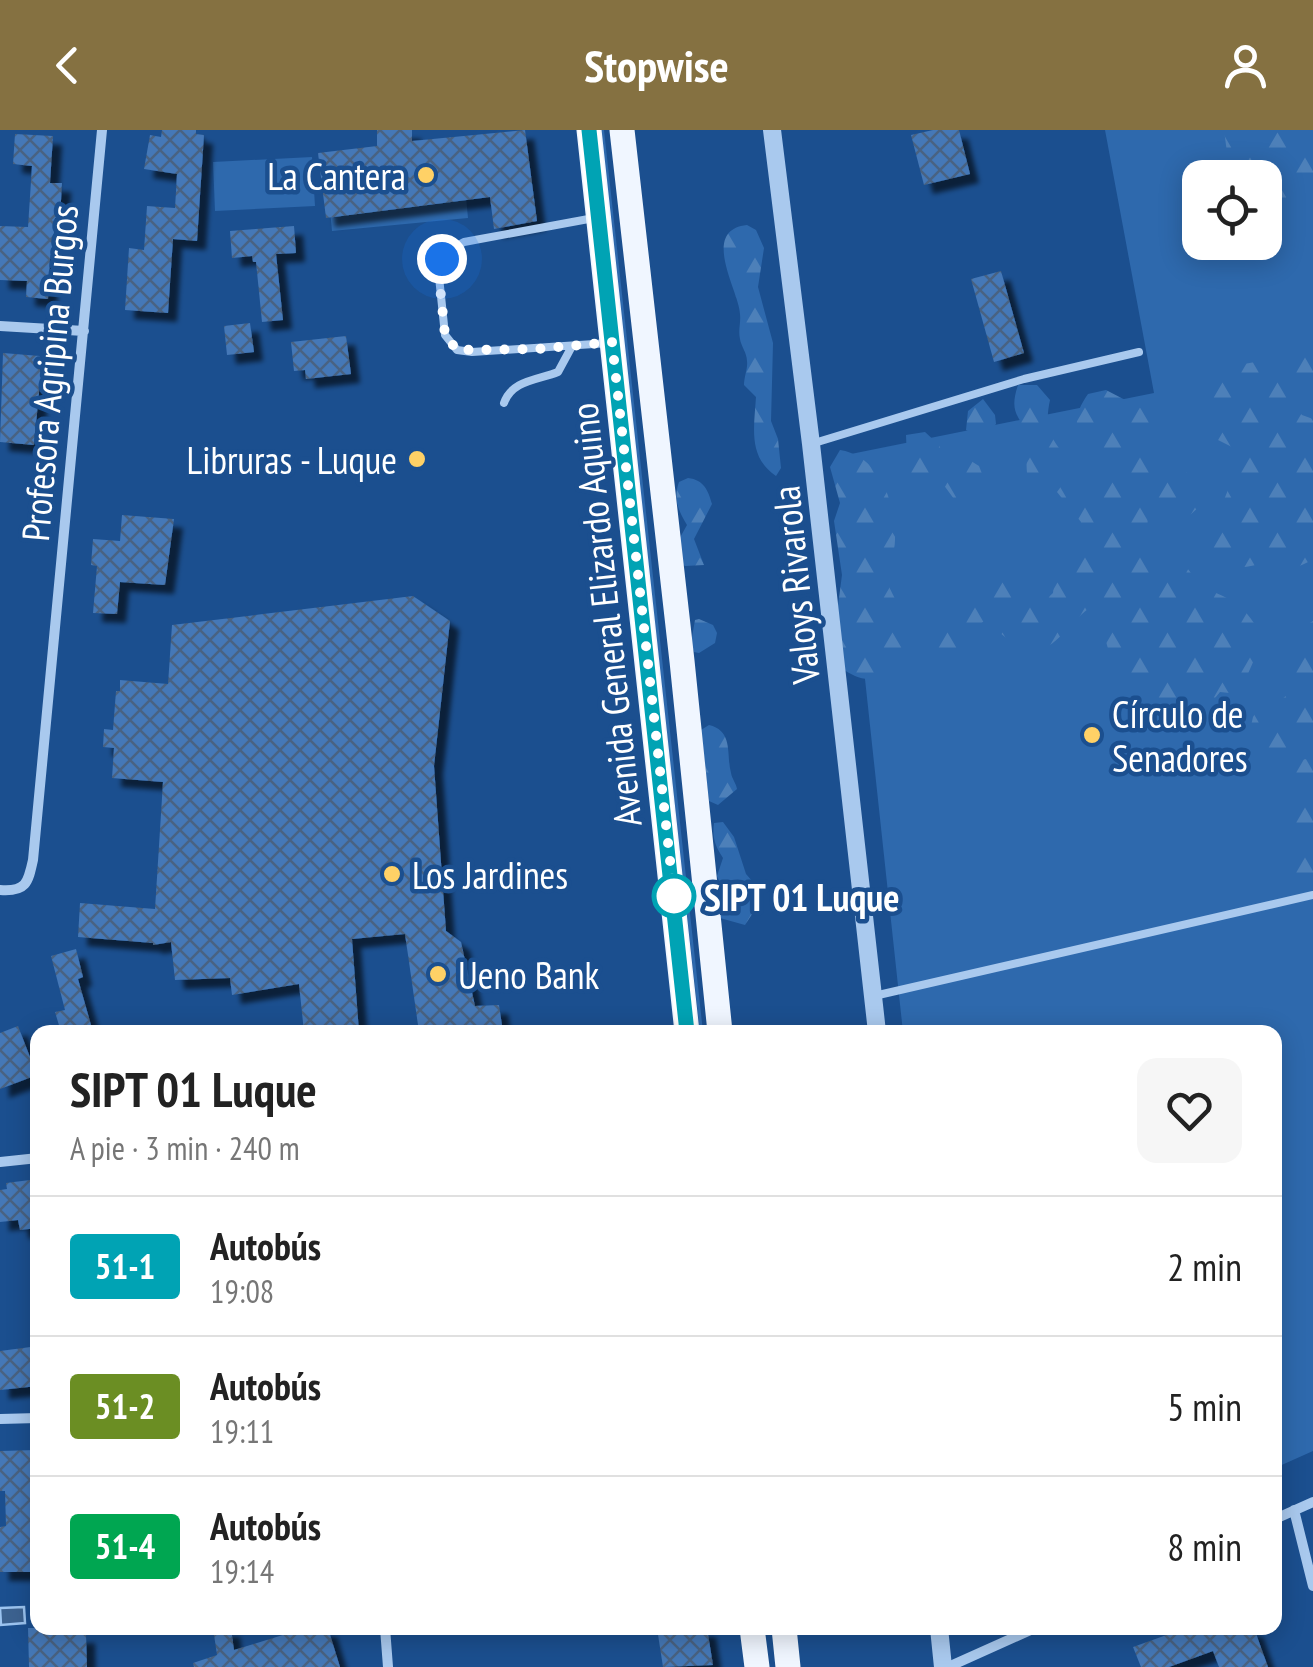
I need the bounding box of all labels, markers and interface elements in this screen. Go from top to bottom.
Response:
text: Stopwise [584,36,729,94]
icon: back [40,38,95,93]
icon: person [1218,38,1273,93]
place label: La Cantera [267,151,406,200]
map controls [1182,160,1282,260]
button: locate [1182,160,1282,260]
marker: La Cantera [415,164,437,186]
street label: Profesora Agripina Burgos [10,203,88,543]
your location [417,234,467,284]
street label: Avenida General Elizardo Aquino [558,401,652,829]
place label: Libruras - Luque [187,435,397,484]
marker: Libruras - Luque [406,448,428,470]
street label: Valoys Rivarola [760,484,830,687]
place label: Círculo de Senadores [1112,689,1248,782]
marker: Círculo de Senadores [1081,724,1103,746]
place label: Los Jardines [412,850,568,899]
marker: Los Jardines [381,863,403,885]
place label: SIPT 01 Luque [704,872,899,921]
marker: SIPT 01 Luque [653,875,695,917]
place label: Ueno Bank [458,950,599,999]
marker: Ueno Bank [427,963,449,985]
text: SIPT 01 Luque [70,1058,317,1120]
button: heart [1137,1058,1242,1163]
text: A pie · 3 min · 240 m [70,1127,300,1169]
text: Autobús [210,1221,321,1270]
text: 2 min [1167,1242,1242,1291]
text: 51-1 [95,1243,155,1289]
text: 19:08 [210,1270,274,1312]
text: Autobús [210,1361,321,1410]
text: 5 min [1167,1382,1242,1431]
text: 51-2 [95,1383,155,1429]
text: 19:11 [210,1410,274,1452]
text: Autobús [210,1501,321,1550]
text: 8 min [1167,1522,1242,1571]
text: 51-4 [95,1523,155,1569]
text: 19:14 [210,1550,274,1592]

